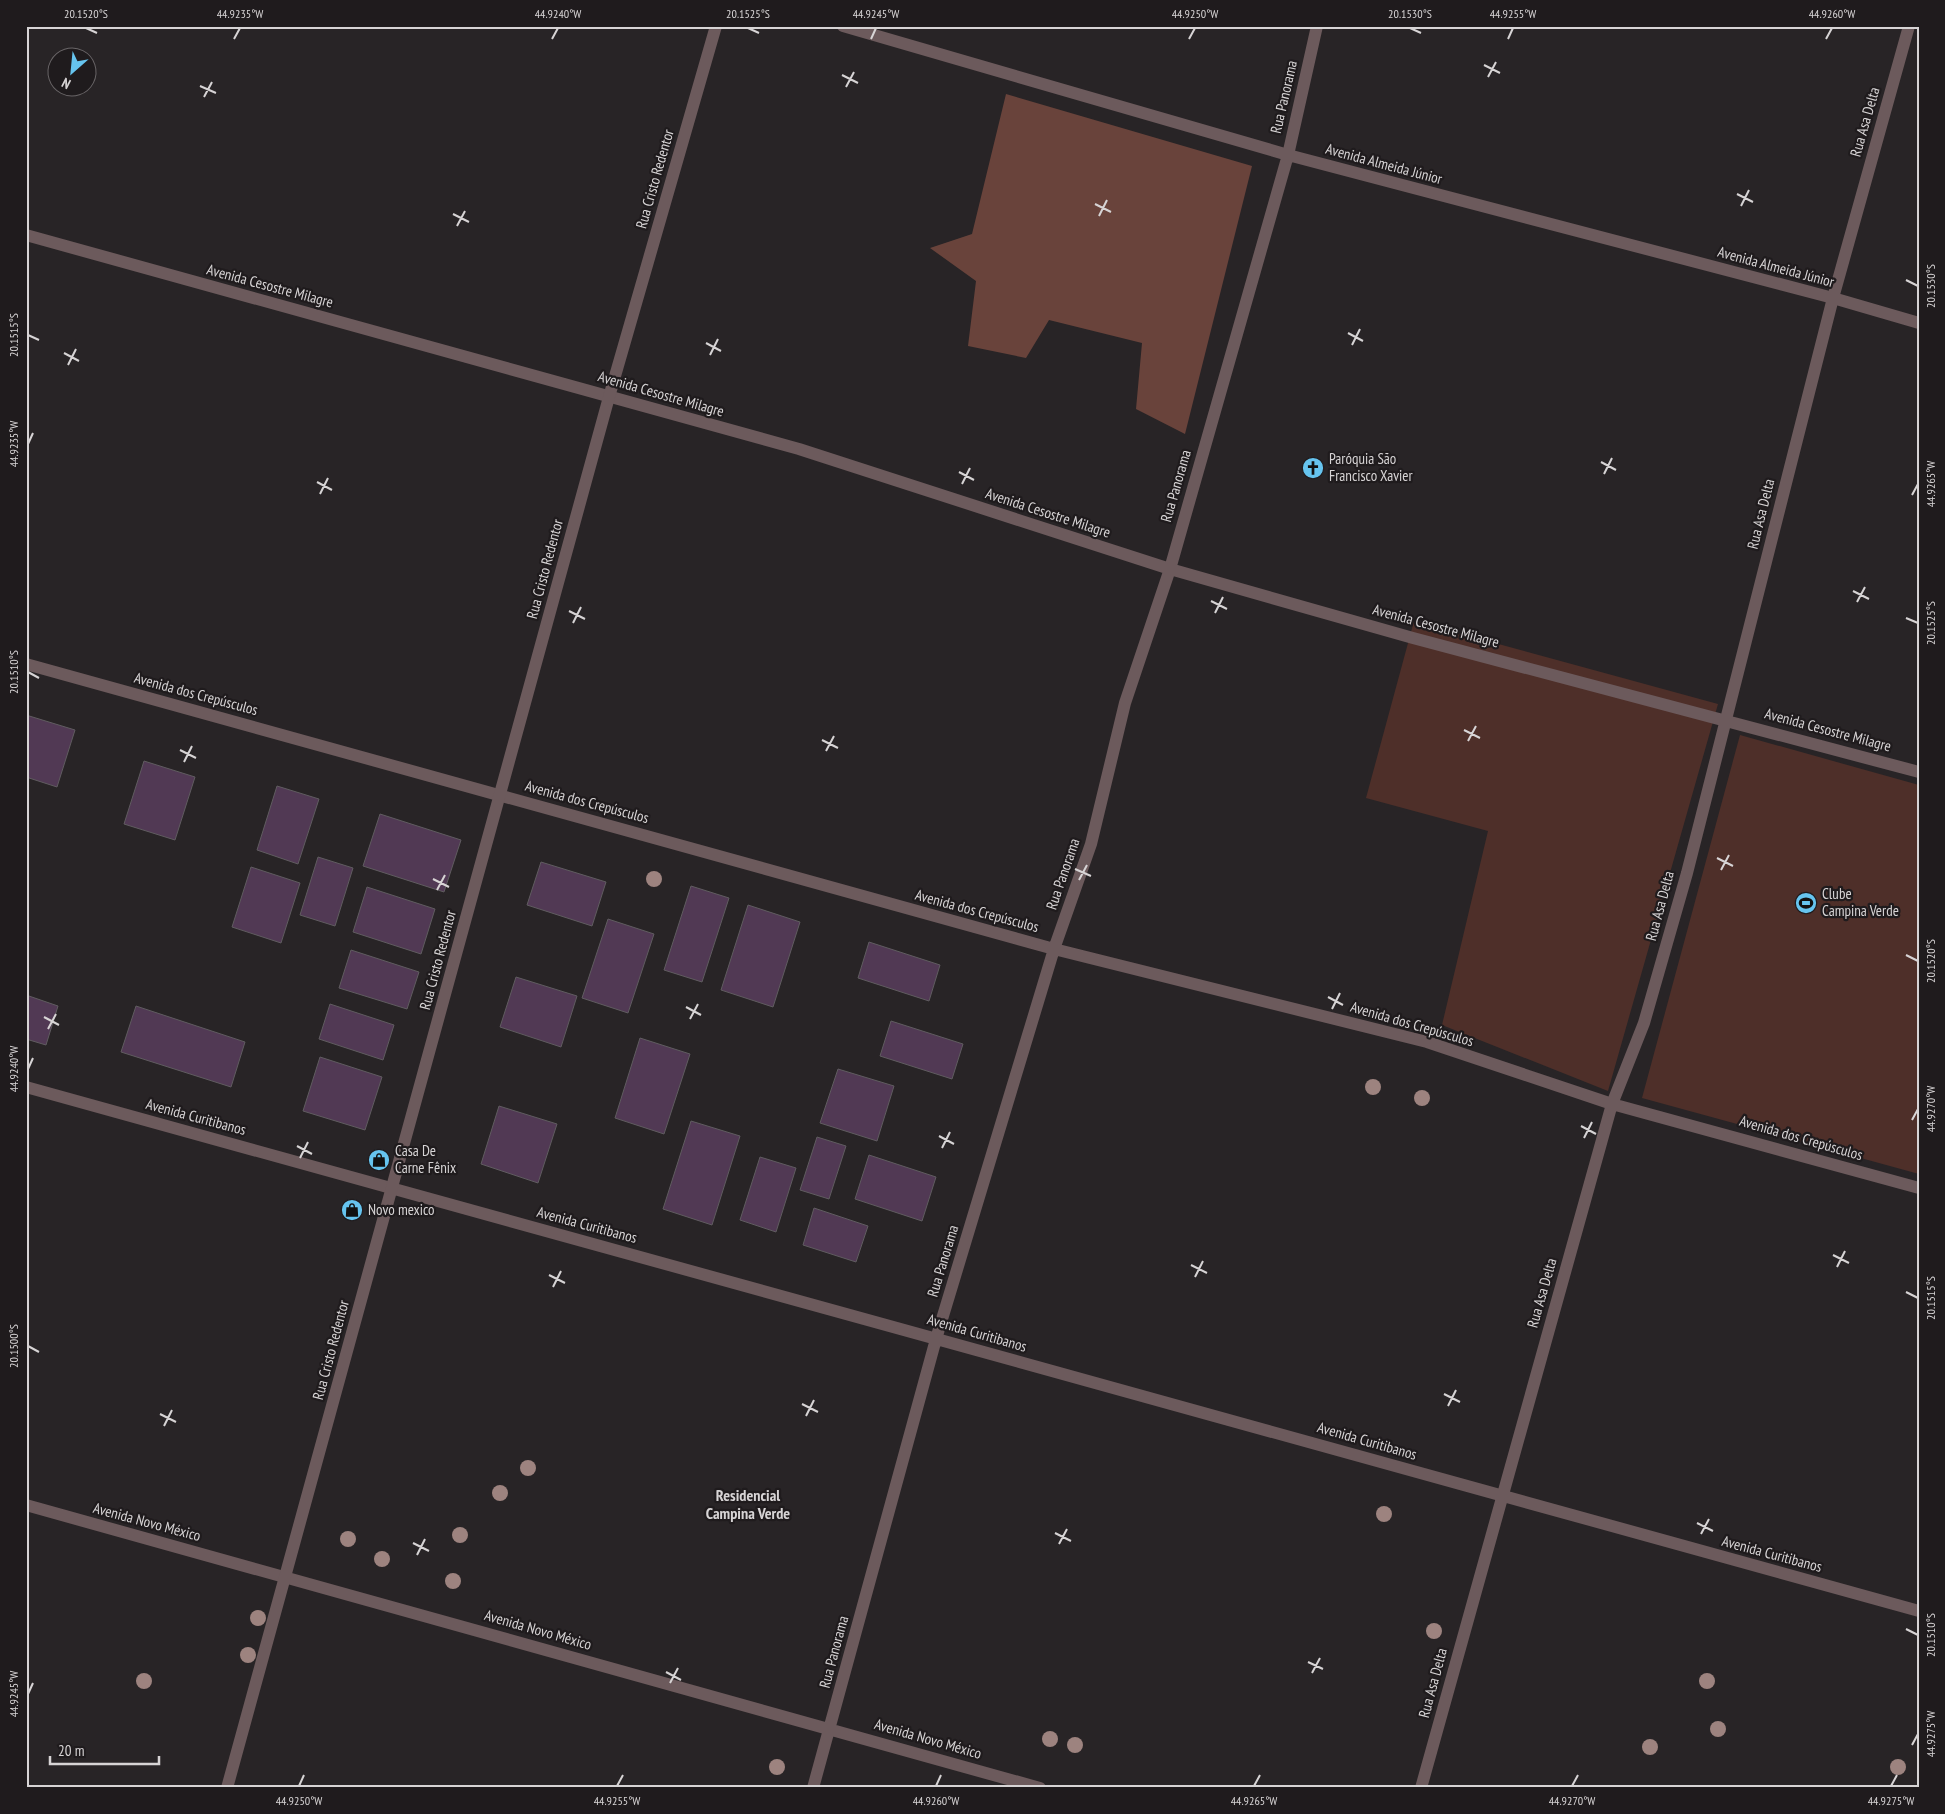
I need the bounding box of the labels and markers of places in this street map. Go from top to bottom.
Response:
place label: Paróquia São Francisco Xavier [1329,449,1413,485]
church icon: Paróquia São Francisco Xavier [1301,456,1325,480]
place label: Clube Campina Verde [1822,884,1899,920]
sports icon: Clube Campina Verde [1794,891,1818,915]
place label: Casa De Carne Fênix [395,1141,456,1177]
shop icon: Casa De Carne Fênix [367,1148,391,1172]
shop icon: Novo mexico [340,1198,364,1222]
place label: Novo mexico [368,1200,435,1219]

